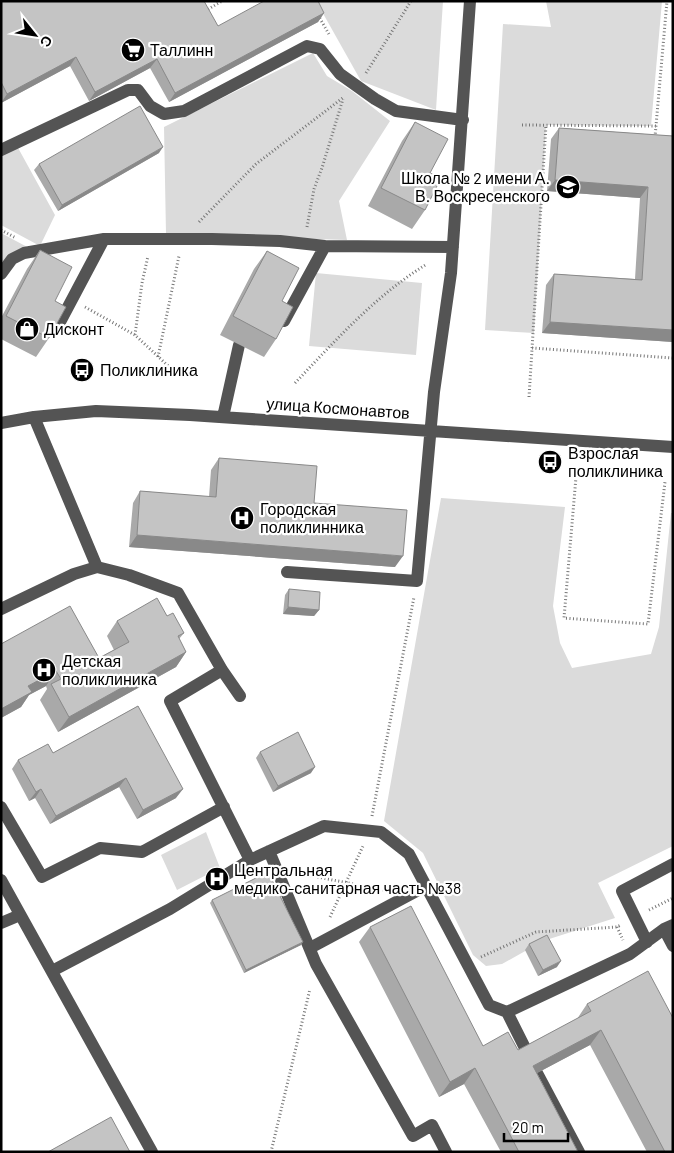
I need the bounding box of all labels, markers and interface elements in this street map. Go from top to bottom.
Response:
north arrow [10,10,60,60]
text: С [37,33,57,50]
supermarket icon: Таллинн [120,37,146,63]
place label: Таллинн [150,40,213,59]
place label: Школа № 2 имени А. В. Воскресенского [401,168,550,205]
school or university icon: Школа № 2 имени А. В. Воскресенского [555,174,581,200]
shop icon: Дисконт [14,316,40,342]
place label: Дисконт [44,319,105,338]
bus stop icon: Поликлиника [69,357,95,383]
place label: Поликлиника [100,360,198,379]
street label: улица Космонавтов [266,393,410,422]
place label: Взрослая поликлиника [568,443,663,480]
bus stop icon: Взрослая поликлиника [537,449,563,475]
place label: Городская поликлинника [260,499,364,536]
hospital icon: Городская поликлинника [229,505,255,531]
place label: Детская поликлиника [62,651,157,688]
hospital icon: Детская поликлиника [31,657,57,683]
place label: Центральная медико-санитарная часть №38 [234,860,461,897]
hospital icon: Центральная медико-санитарная часть №38 [204,866,230,892]
scale bar [504,1110,568,1142]
text: 20 m [512,1118,544,1136]

